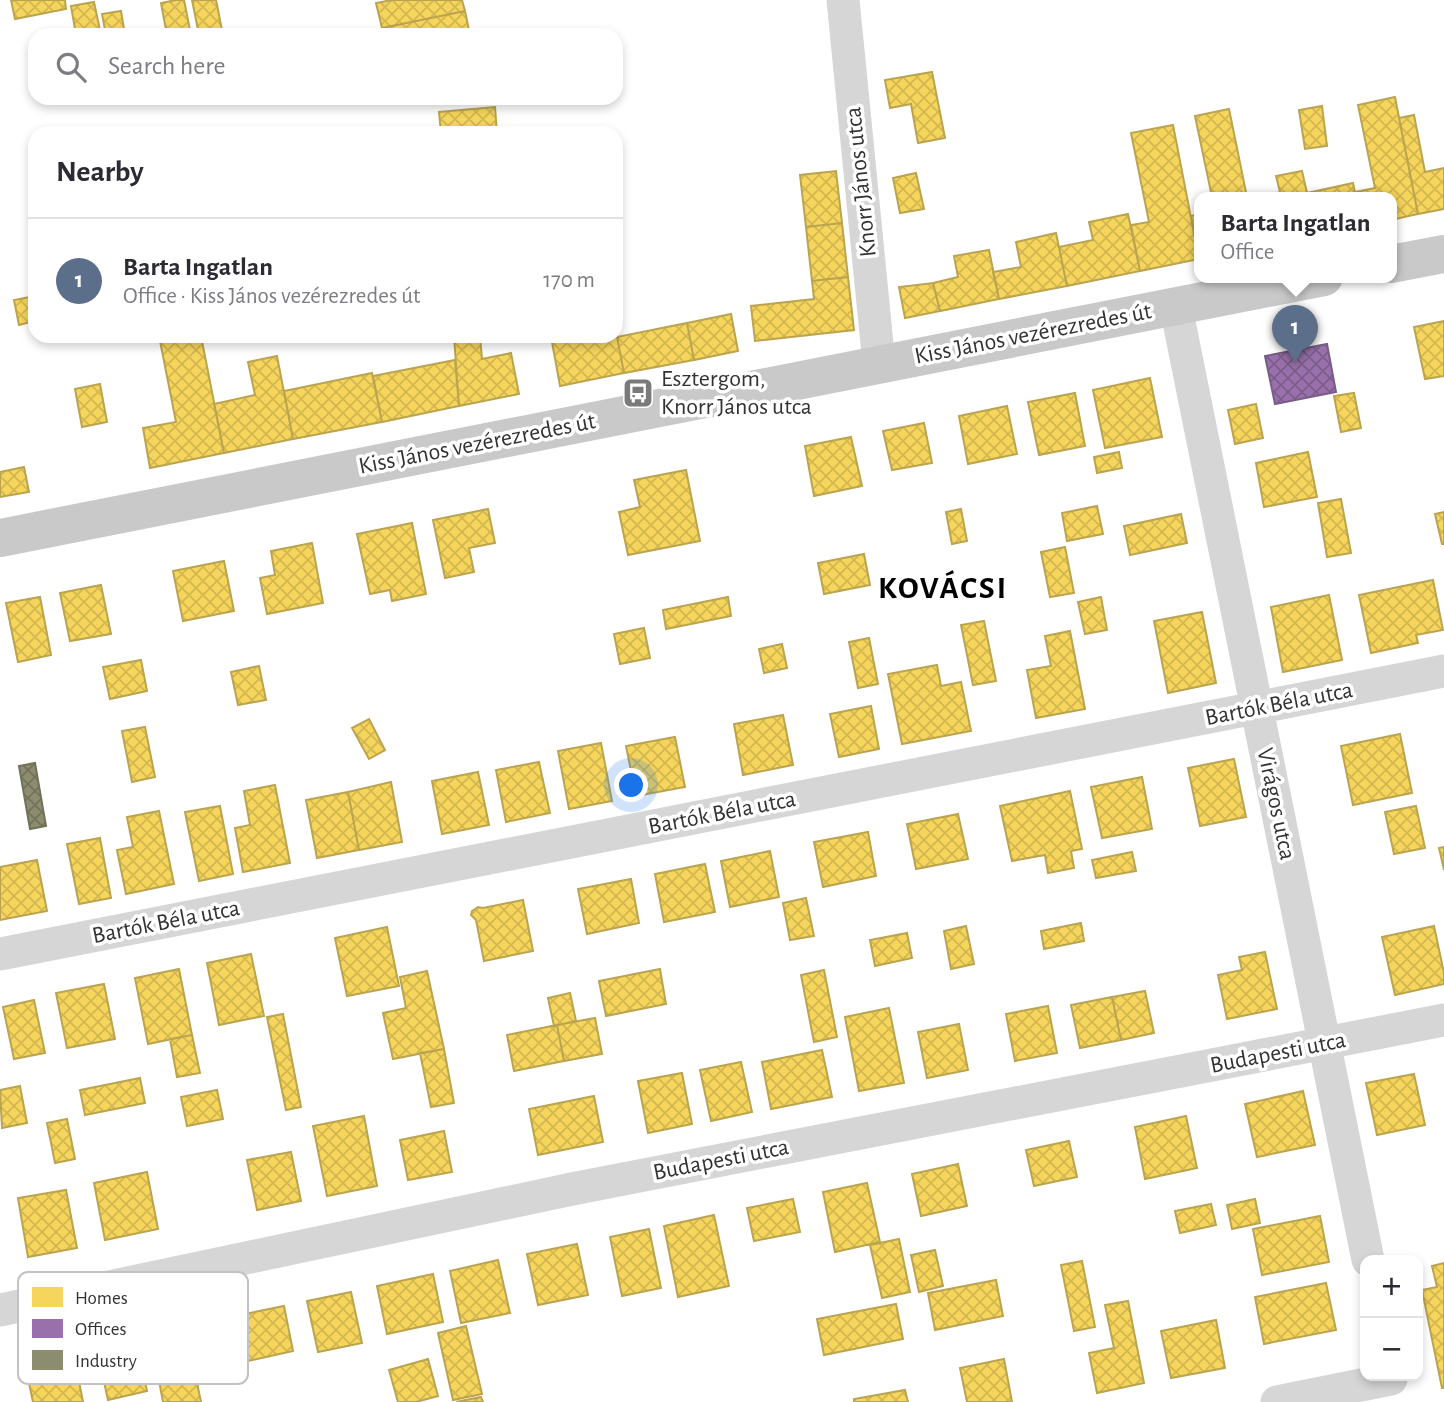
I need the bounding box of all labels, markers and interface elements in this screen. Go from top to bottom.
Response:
search box [28,28,623,105]
icon: search [52,48,90,86]
text: Search here [108,53,226,79]
street label: Knorr János utca [841,106,881,258]
text: Nearby [56,157,144,187]
popup [1194,192,1397,283]
text: Barta Ingatlan [1221,210,1370,236]
text: Office [1221,241,1274,264]
text: Barta Ingatlan [123,254,273,280]
text: 1 [75,269,83,292]
text: 170 m [543,269,595,292]
text: Office · Kiss János vezérezredes út [123,285,420,308]
street label: Kiss János vezérezredes út [913,299,1154,369]
pin: 1 [1272,305,1318,363]
place label: Esztergom, Knorr János utca [661,367,812,419]
bus stop icon: Esztergom, Knorr János utca [621,376,655,410]
street label: Kiss János vezérezredes út [357,409,598,479]
district label: KOVÁCSI [878,570,1008,604]
street label: Bartók Béla utca [1203,678,1355,730]
street label: Virágos utca [1252,746,1300,862]
your location [614,768,648,802]
street label: Bartók Béla utca [646,787,798,839]
street label: Bartók Béla utca [90,896,242,948]
street label: Budapesti utca [1208,1028,1348,1078]
street label: Budapesti utca [651,1135,791,1185]
map controls [1360,1255,1423,1381]
button: + [1360,1255,1423,1318]
legend [18,1272,248,1384]
text: Homes [75,1289,128,1308]
button: − [1360,1318,1423,1381]
text: Offices [75,1320,126,1339]
text: Industry [75,1352,137,1371]

